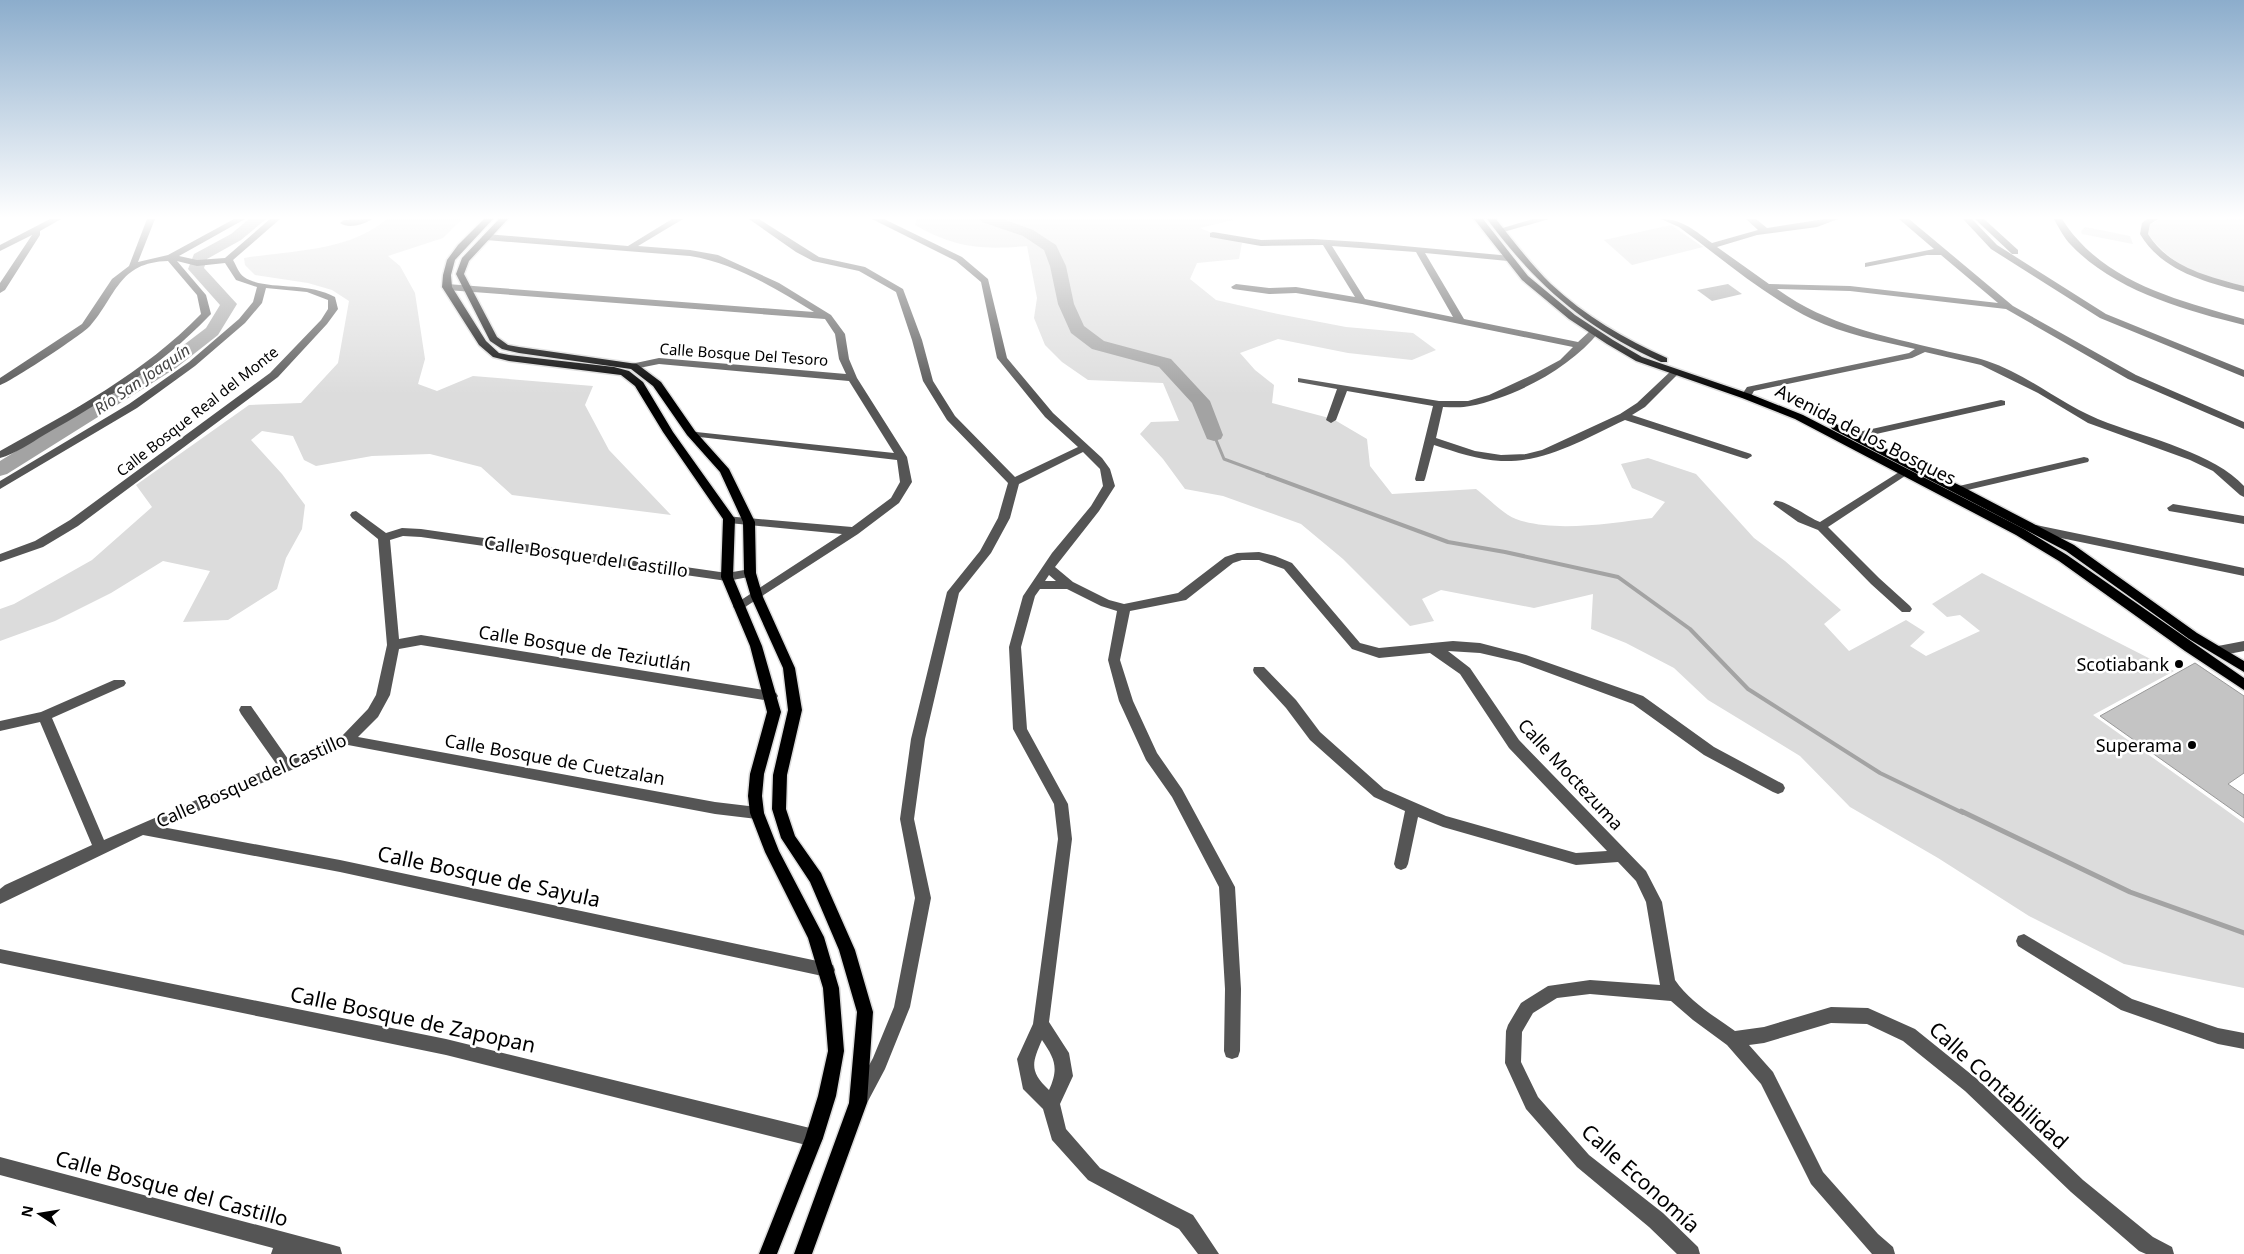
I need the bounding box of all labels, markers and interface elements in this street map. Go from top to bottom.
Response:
street label: Calle Bosque Del Tesoro [659,338,829,370]
water label: Río San Joaquín [90,339,194,419]
street label: Calle Bosque Real del Monte [112,342,282,480]
street label: Avenida de los Bosques [1772,378,1960,490]
street label: Calle Bosque del Castillo [482,530,690,582]
street label: Calle Bosque de Teziutlán [477,619,693,677]
place label: Scotiabank [2076,652,2169,676]
marker: Scotiabank [2173,658,2185,670]
street label: Calle Moctezuma [1513,713,1629,835]
street label: Calle Bosque del Castillo [152,727,350,833]
street label: Calle Bosque de Cuetzalan [443,728,667,790]
place label: Superama [2096,733,2182,757]
marker: Superama [2186,739,2198,751]
street label: Calle Bosque de Sayula [375,839,603,913]
street label: Calle Bosque de Zapopan [288,979,538,1059]
street label: Calle Contabilidad [1923,1015,2075,1155]
street label: Calle Economía [1576,1117,1706,1239]
street label: Calle Bosque del Castillo [52,1143,292,1233]
north arrow [15,1189,65,1239]
text: N [16,1204,37,1219]

